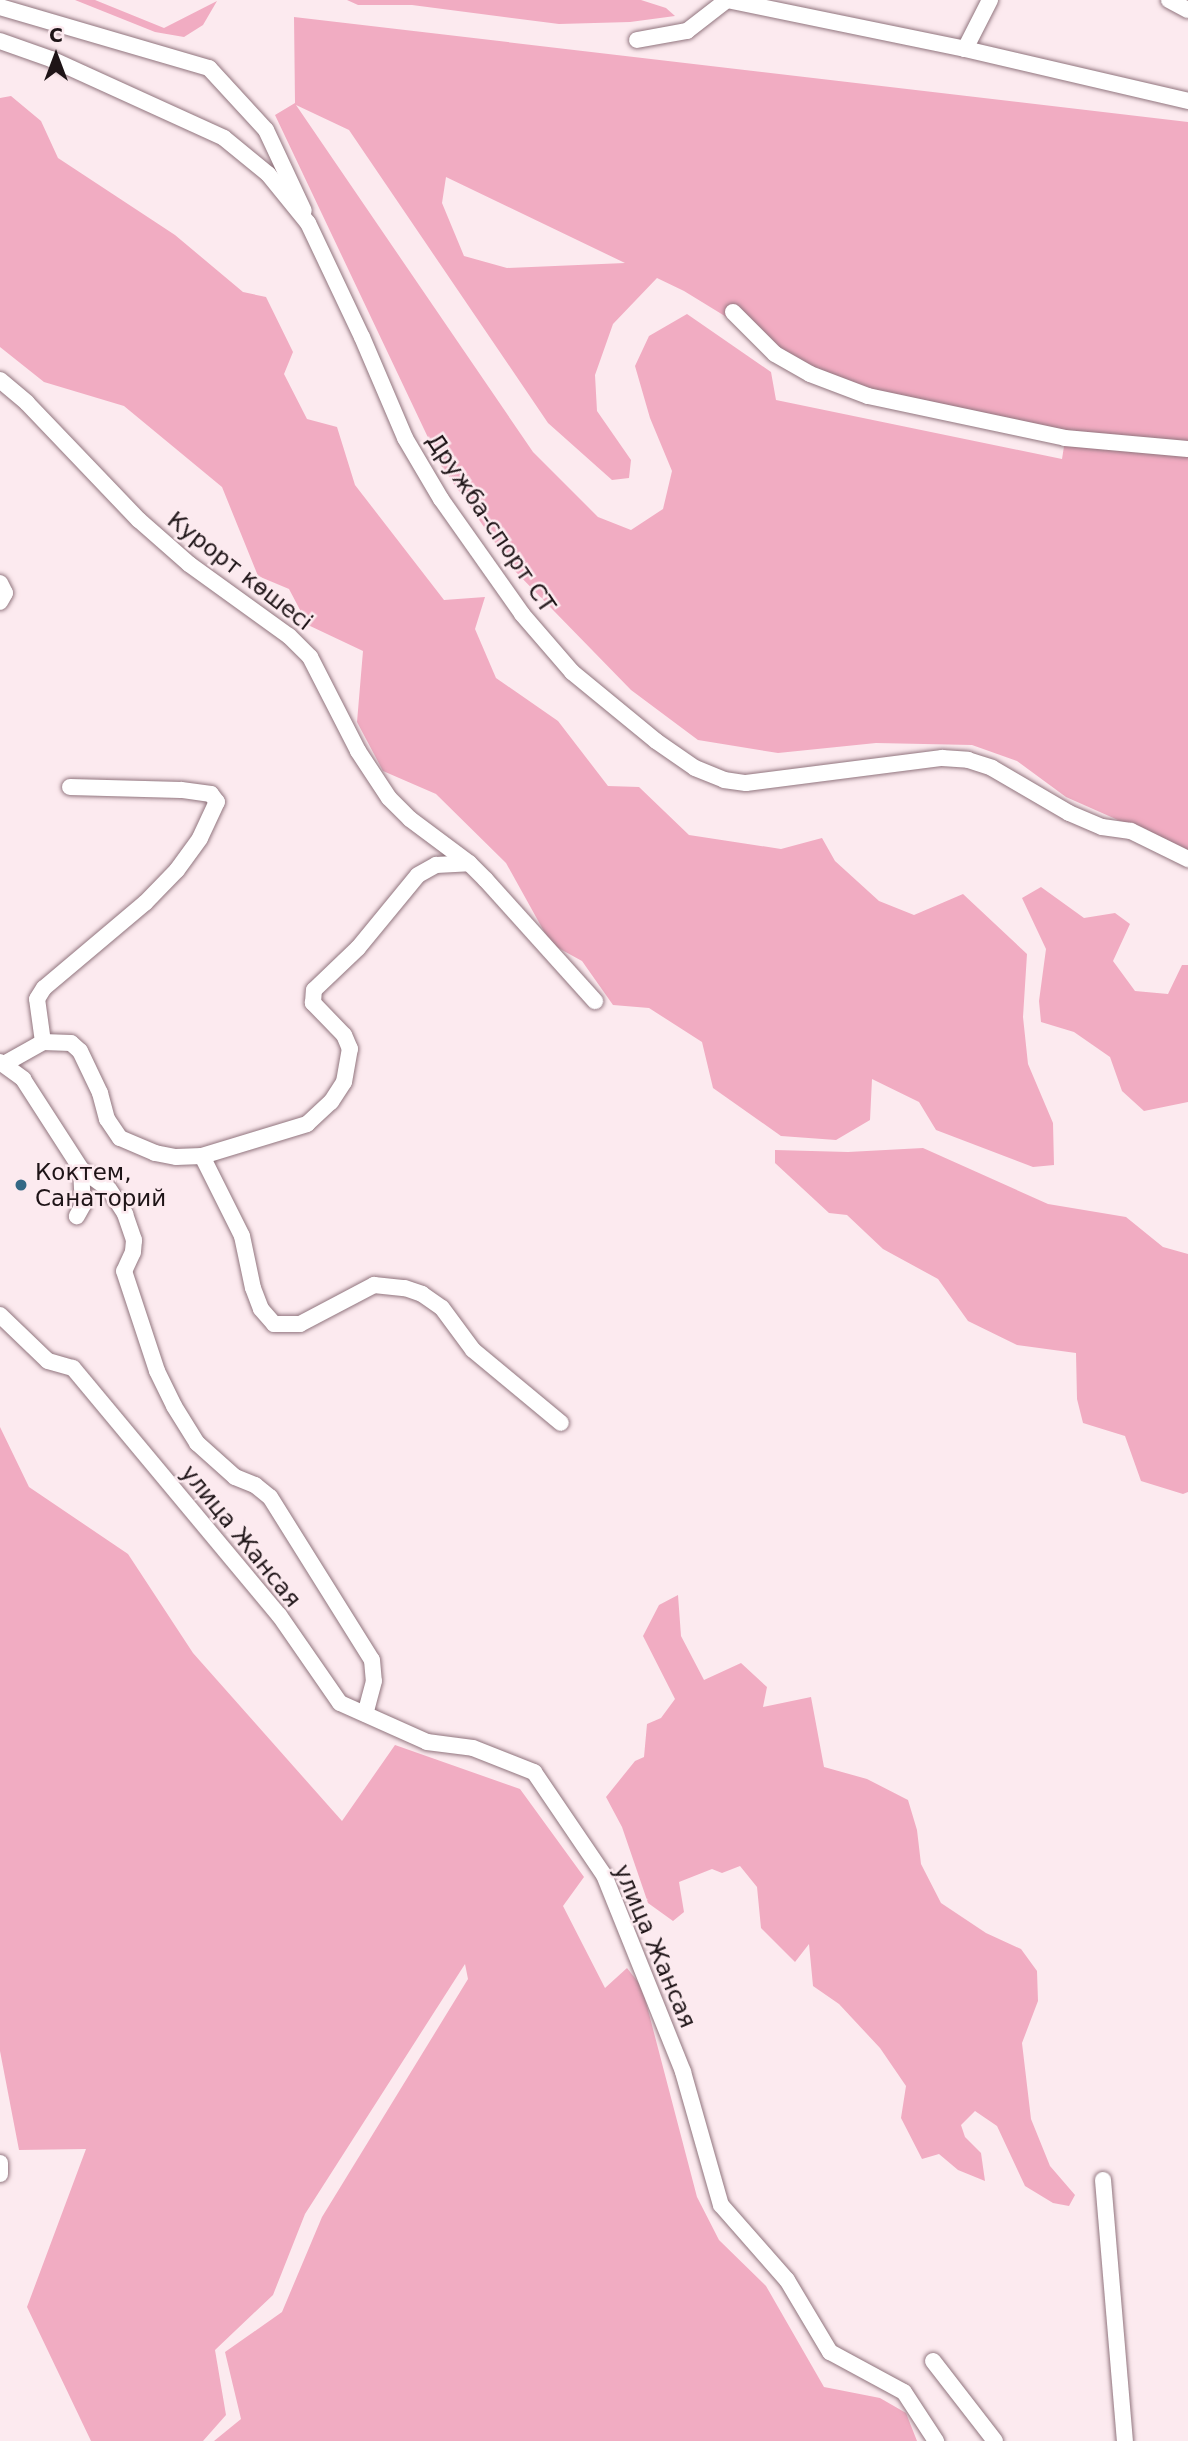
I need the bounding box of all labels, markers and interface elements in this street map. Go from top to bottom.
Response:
north arrow [21,21,91,91]
text: С [49,24,63,46]
street label: Дружба-спорт СТ [421,428,561,618]
street label: Курорт көшесі [162,506,318,636]
place label: Коктем, Санаторий [35,1158,166,1212]
marker: Коктем, Санаторий [13,1177,29,1193]
street label: улица Жансая [175,1459,307,1613]
street label: улица Жансая [608,1860,702,2032]

